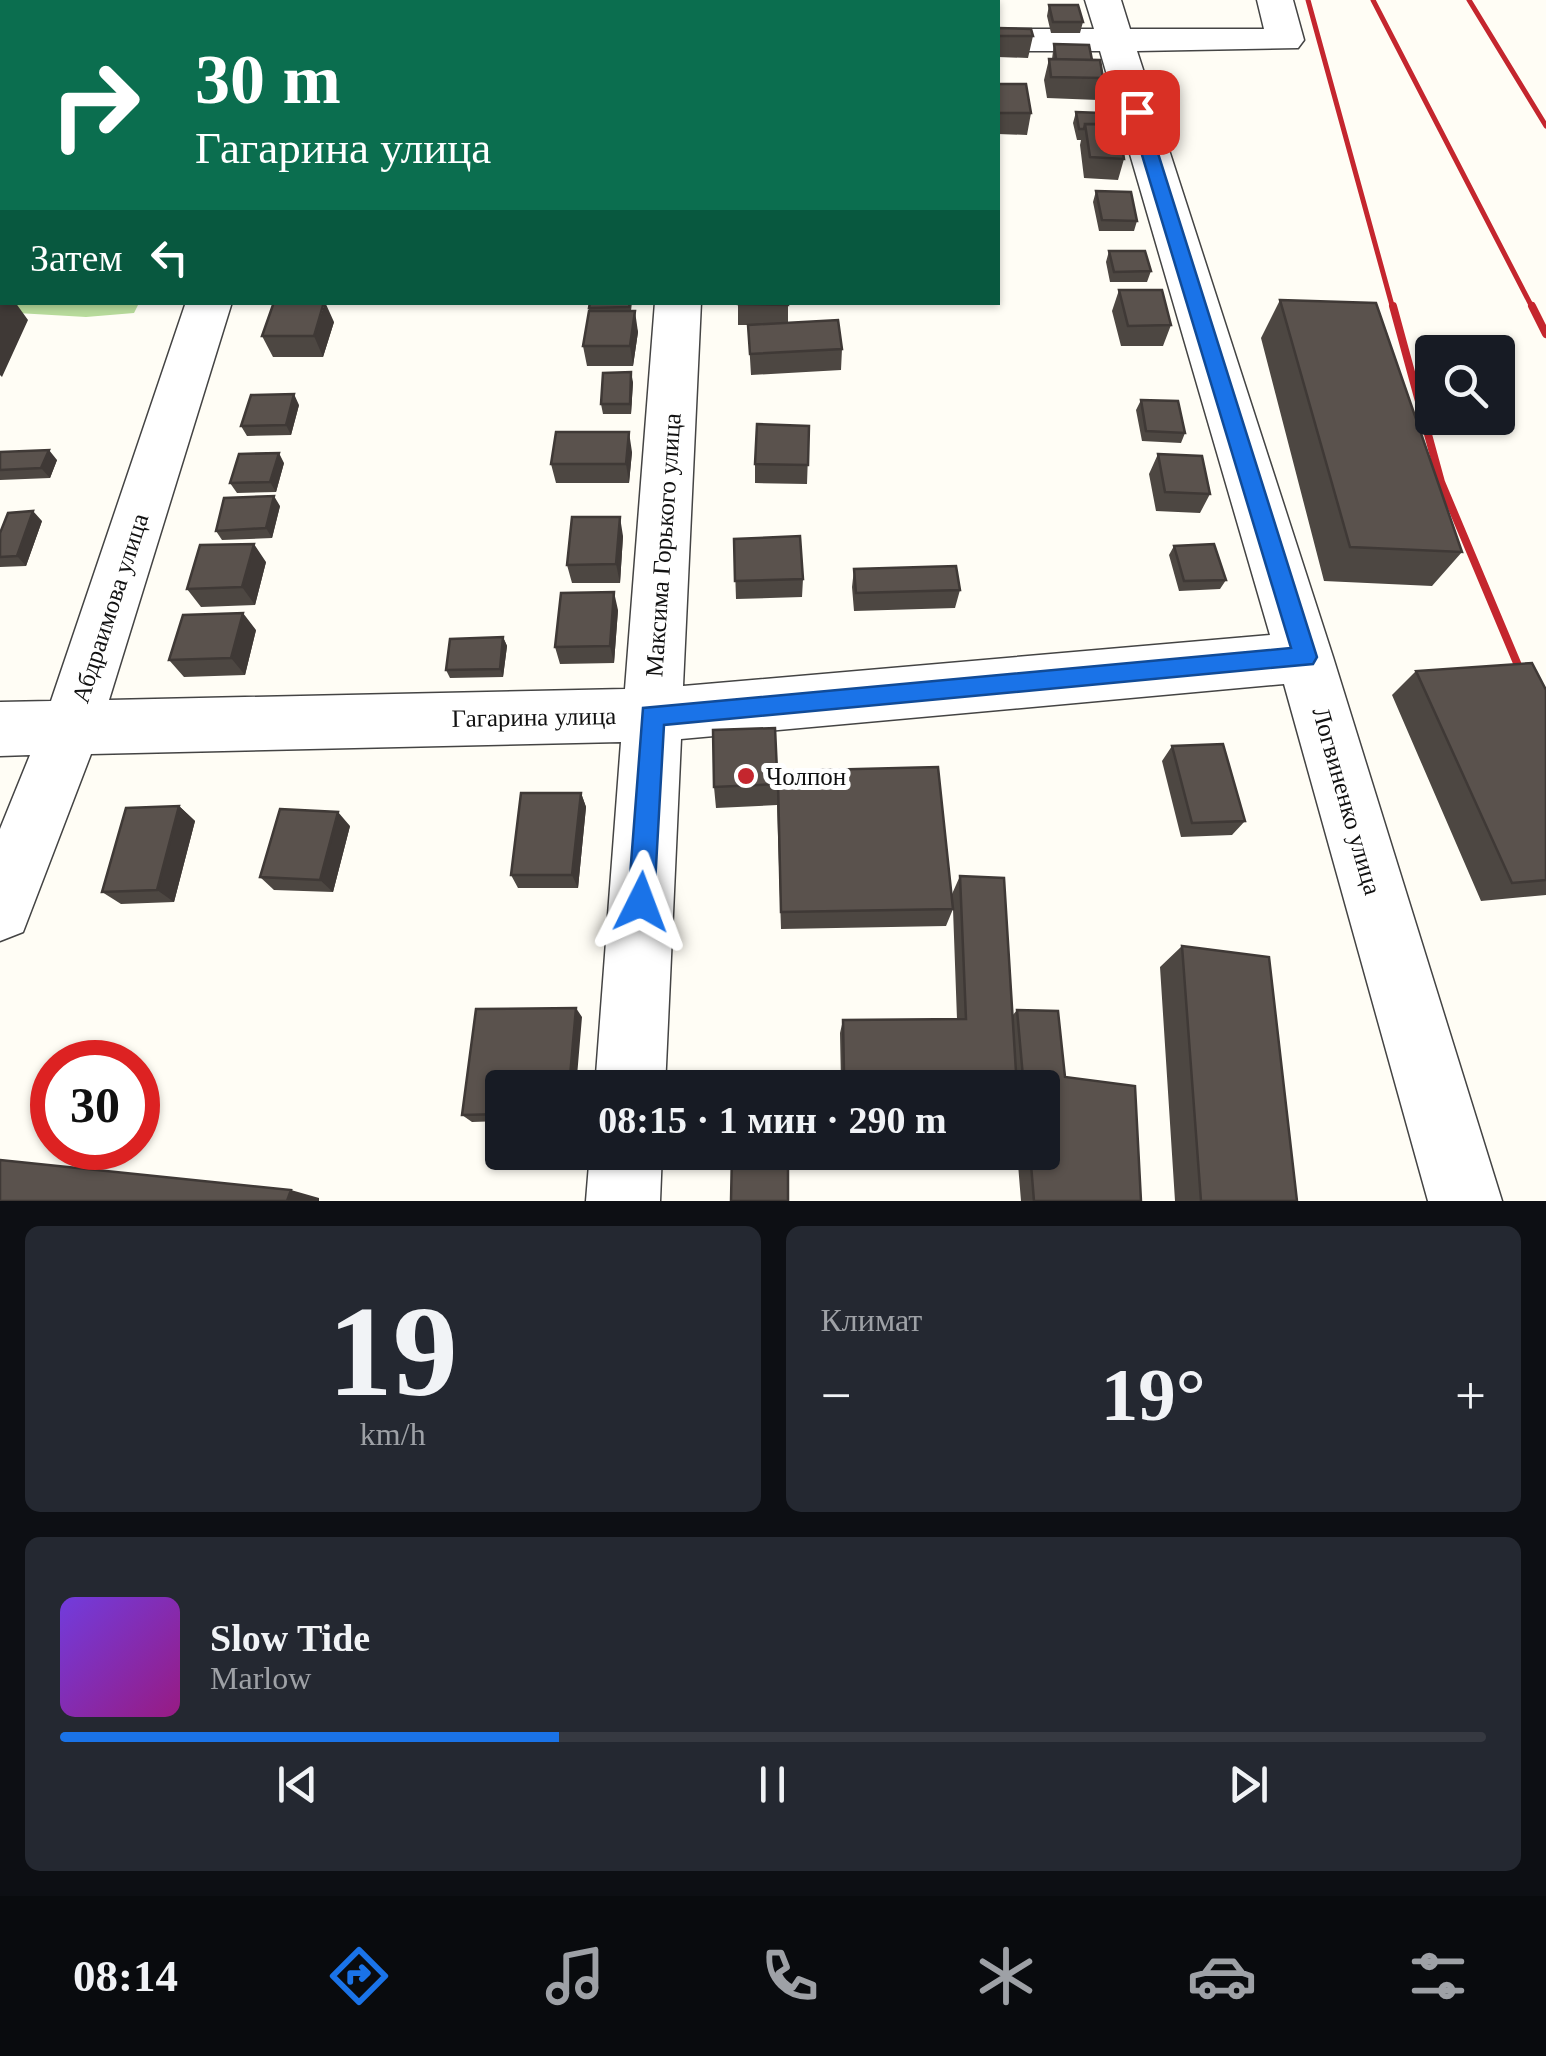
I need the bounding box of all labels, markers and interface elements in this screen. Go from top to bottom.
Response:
icon: right [30,40,160,170]
text: 30 m [195,41,341,118]
pin [1095,70,1180,155]
icon: arrive [1110,85,1165,140]
text: Гагарина улица [195,123,491,173]
icon: left [142,230,197,285]
text: Затем [30,237,122,279]
map controls [1415,335,1515,435]
button: search [1415,335,1515,435]
street label: Максима Горького улица [640,412,686,678]
street label: Абдраимова улица [67,510,153,706]
street label: Гагарина улица [451,702,617,732]
street label: Логвиненко улица [1307,704,1387,898]
place label: Чолпон [766,763,846,790]
marker: Чолпон [735,765,757,787]
position arrow [589,850,693,954]
speed limit sign: 30 [30,1040,160,1170]
text: 08:15 · 1 мин · 290 m [598,1099,947,1141]
text: 19 [328,1279,458,1423]
text: Климат [821,1302,922,1338]
text: 19° [1101,1353,1206,1436]
text: − [821,1365,852,1426]
text: + [1455,1365,1486,1426]
text: km/h [360,1416,426,1452]
text: Slow Tide [210,1617,370,1659]
text: Marlow [210,1660,311,1696]
icon: previous [270,1757,325,1812]
icon: pause [745,1757,800,1812]
icon: next [1221,1757,1276,1812]
icon: directions [324,1941,394,2011]
icon: music [540,1941,610,2011]
icon: phone [755,1941,825,2011]
icon: climate [971,1941,1041,2011]
icon: car [1187,1941,1257,2011]
icon: filters [1403,1941,1473,2011]
text: 08:14 [73,1951,178,2001]

